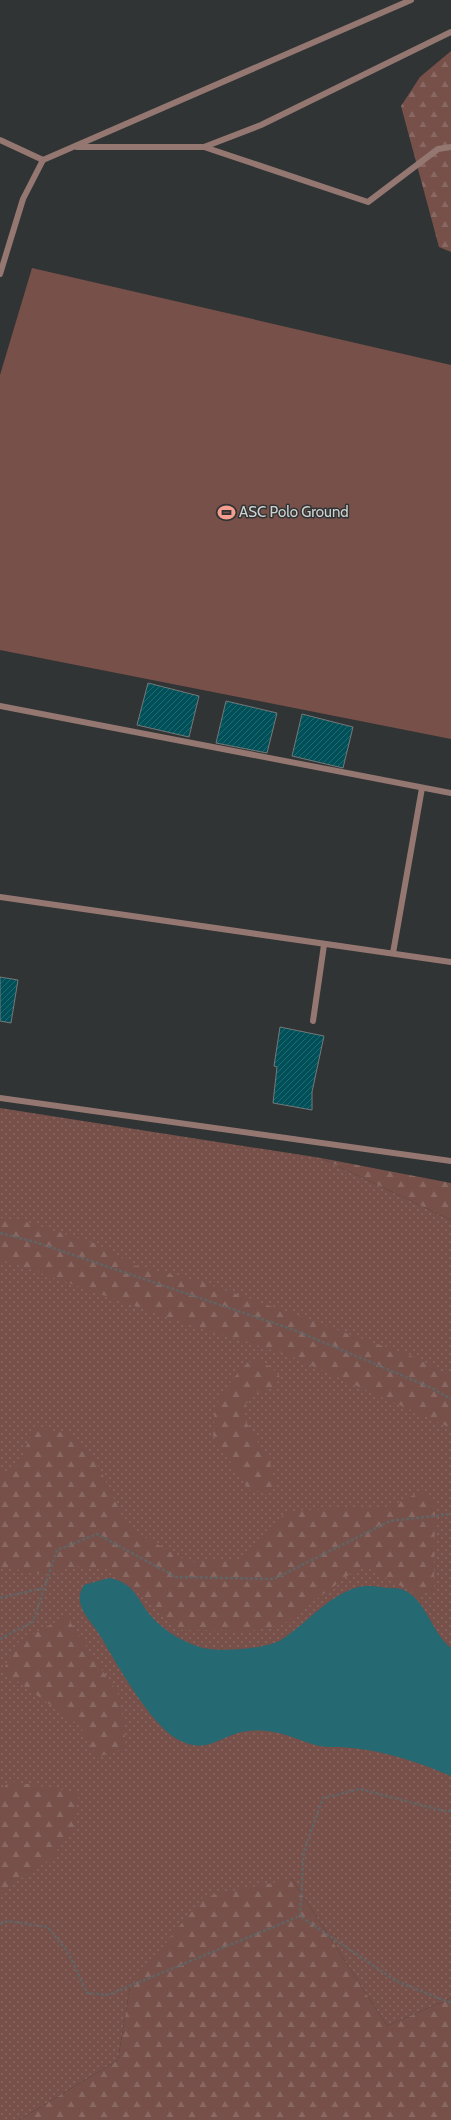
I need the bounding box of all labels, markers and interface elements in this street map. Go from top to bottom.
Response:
sports icon: ASC Polo Ground [216,502,236,522]
place label: ASC Polo Ground [239,503,349,521]

